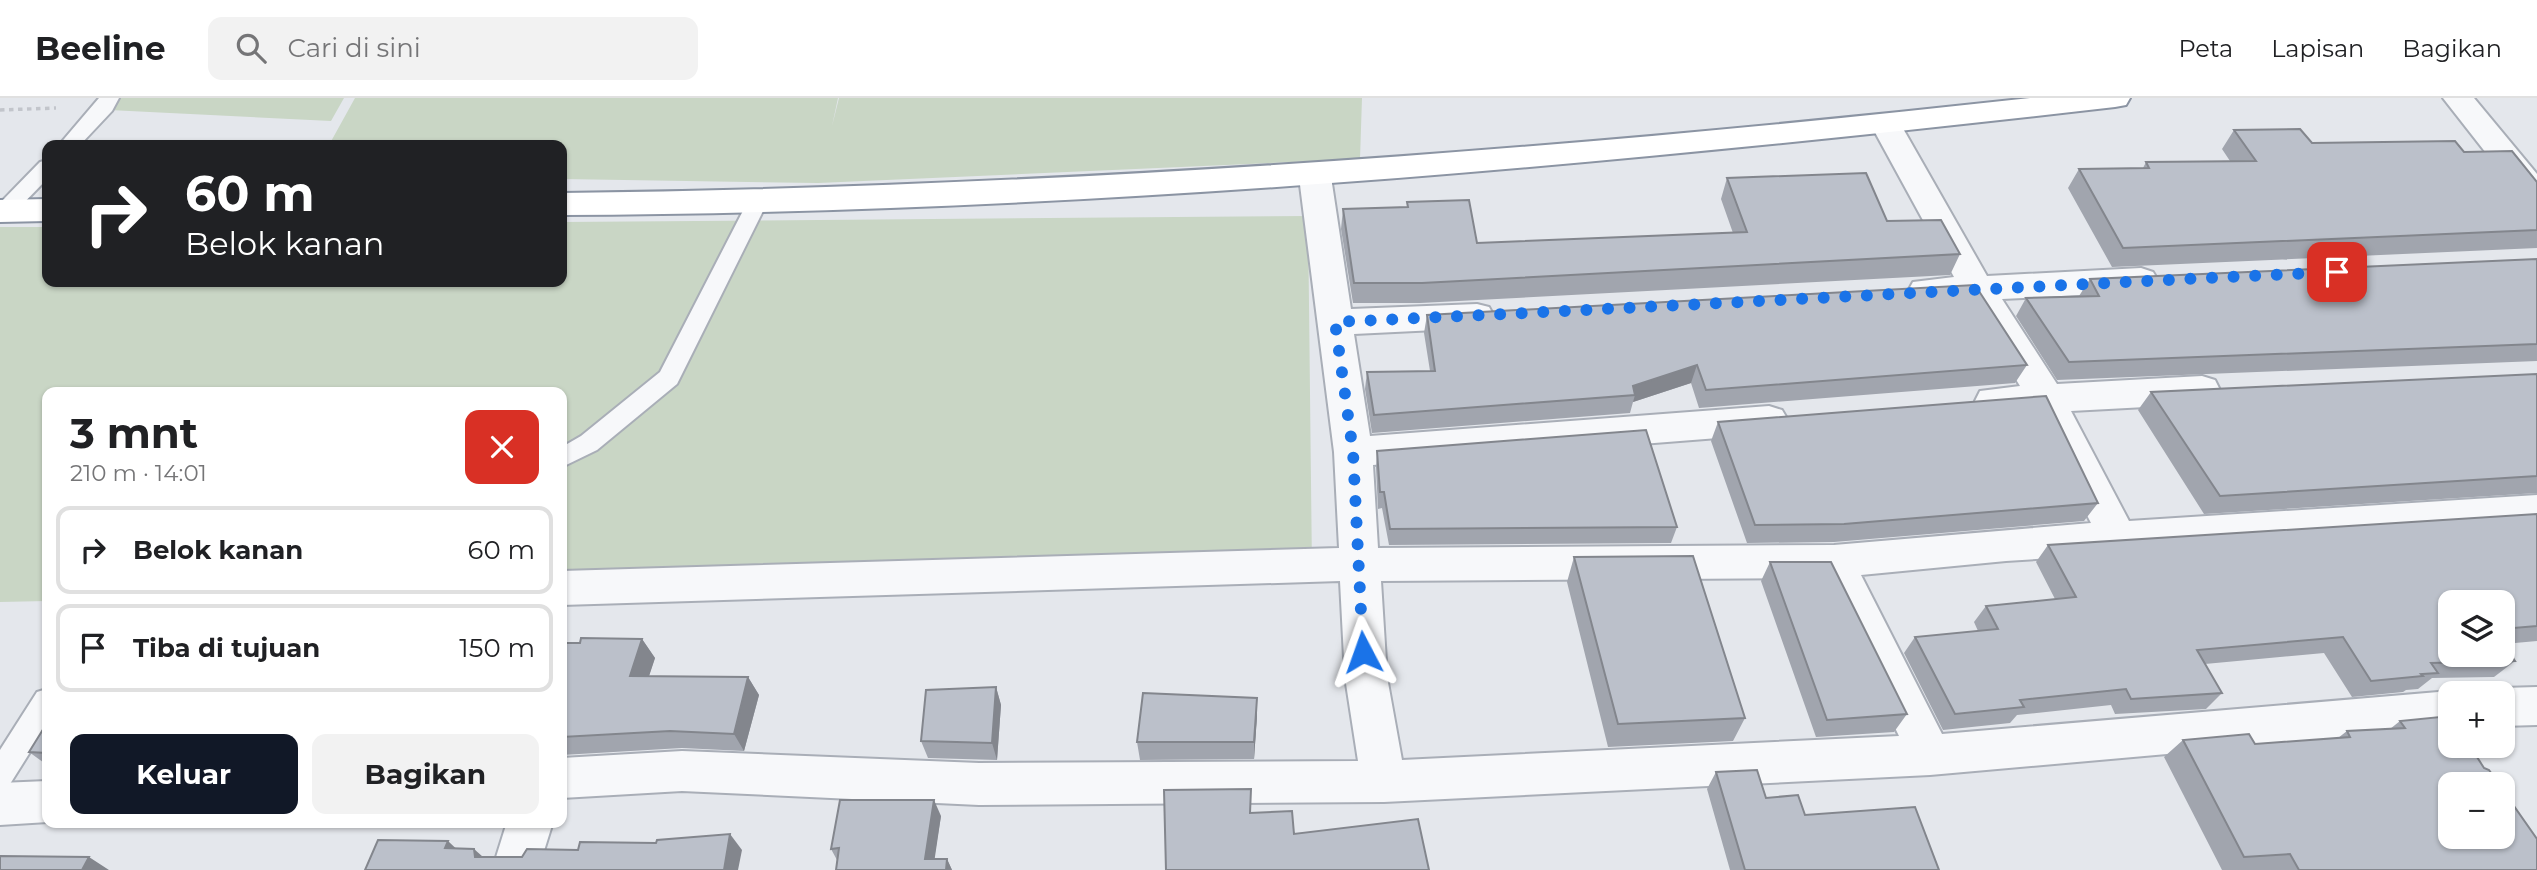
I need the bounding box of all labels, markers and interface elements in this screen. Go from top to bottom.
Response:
search box [208,17,698,80]
text: Beeline [35,28,166,68]
icon: search [232,29,270,67]
text: Cari di sini [288,32,421,64]
text: Peta [2178,34,2233,63]
text: Lapisan [2271,34,2364,63]
text: Bagikan [2402,34,2502,63]
text: 60 m [185,164,315,223]
icon: right [70,168,161,259]
text: Belok kanan [185,224,385,263]
pin [2307,242,2367,302]
icon: arrive [2318,253,2356,291]
text: 3 mnt [70,407,198,459]
button: close [465,410,539,484]
text: 210 m · 14:01 [70,459,207,487]
icon: right [74,531,112,569]
text: Belok kanan [133,534,303,566]
text: 60 m [468,534,535,566]
map controls [2438,590,2515,849]
button: layers [2438,590,2515,667]
position arrow [1326,615,1400,689]
icon: arrive [74,629,112,667]
text: Tiba di tujuan [133,632,320,664]
text: 150 m [459,632,535,664]
button: + [2438,681,2515,758]
button: Keluar [70,734,298,814]
button: Bagikan [312,734,539,814]
button: − [2438,772,2515,849]

